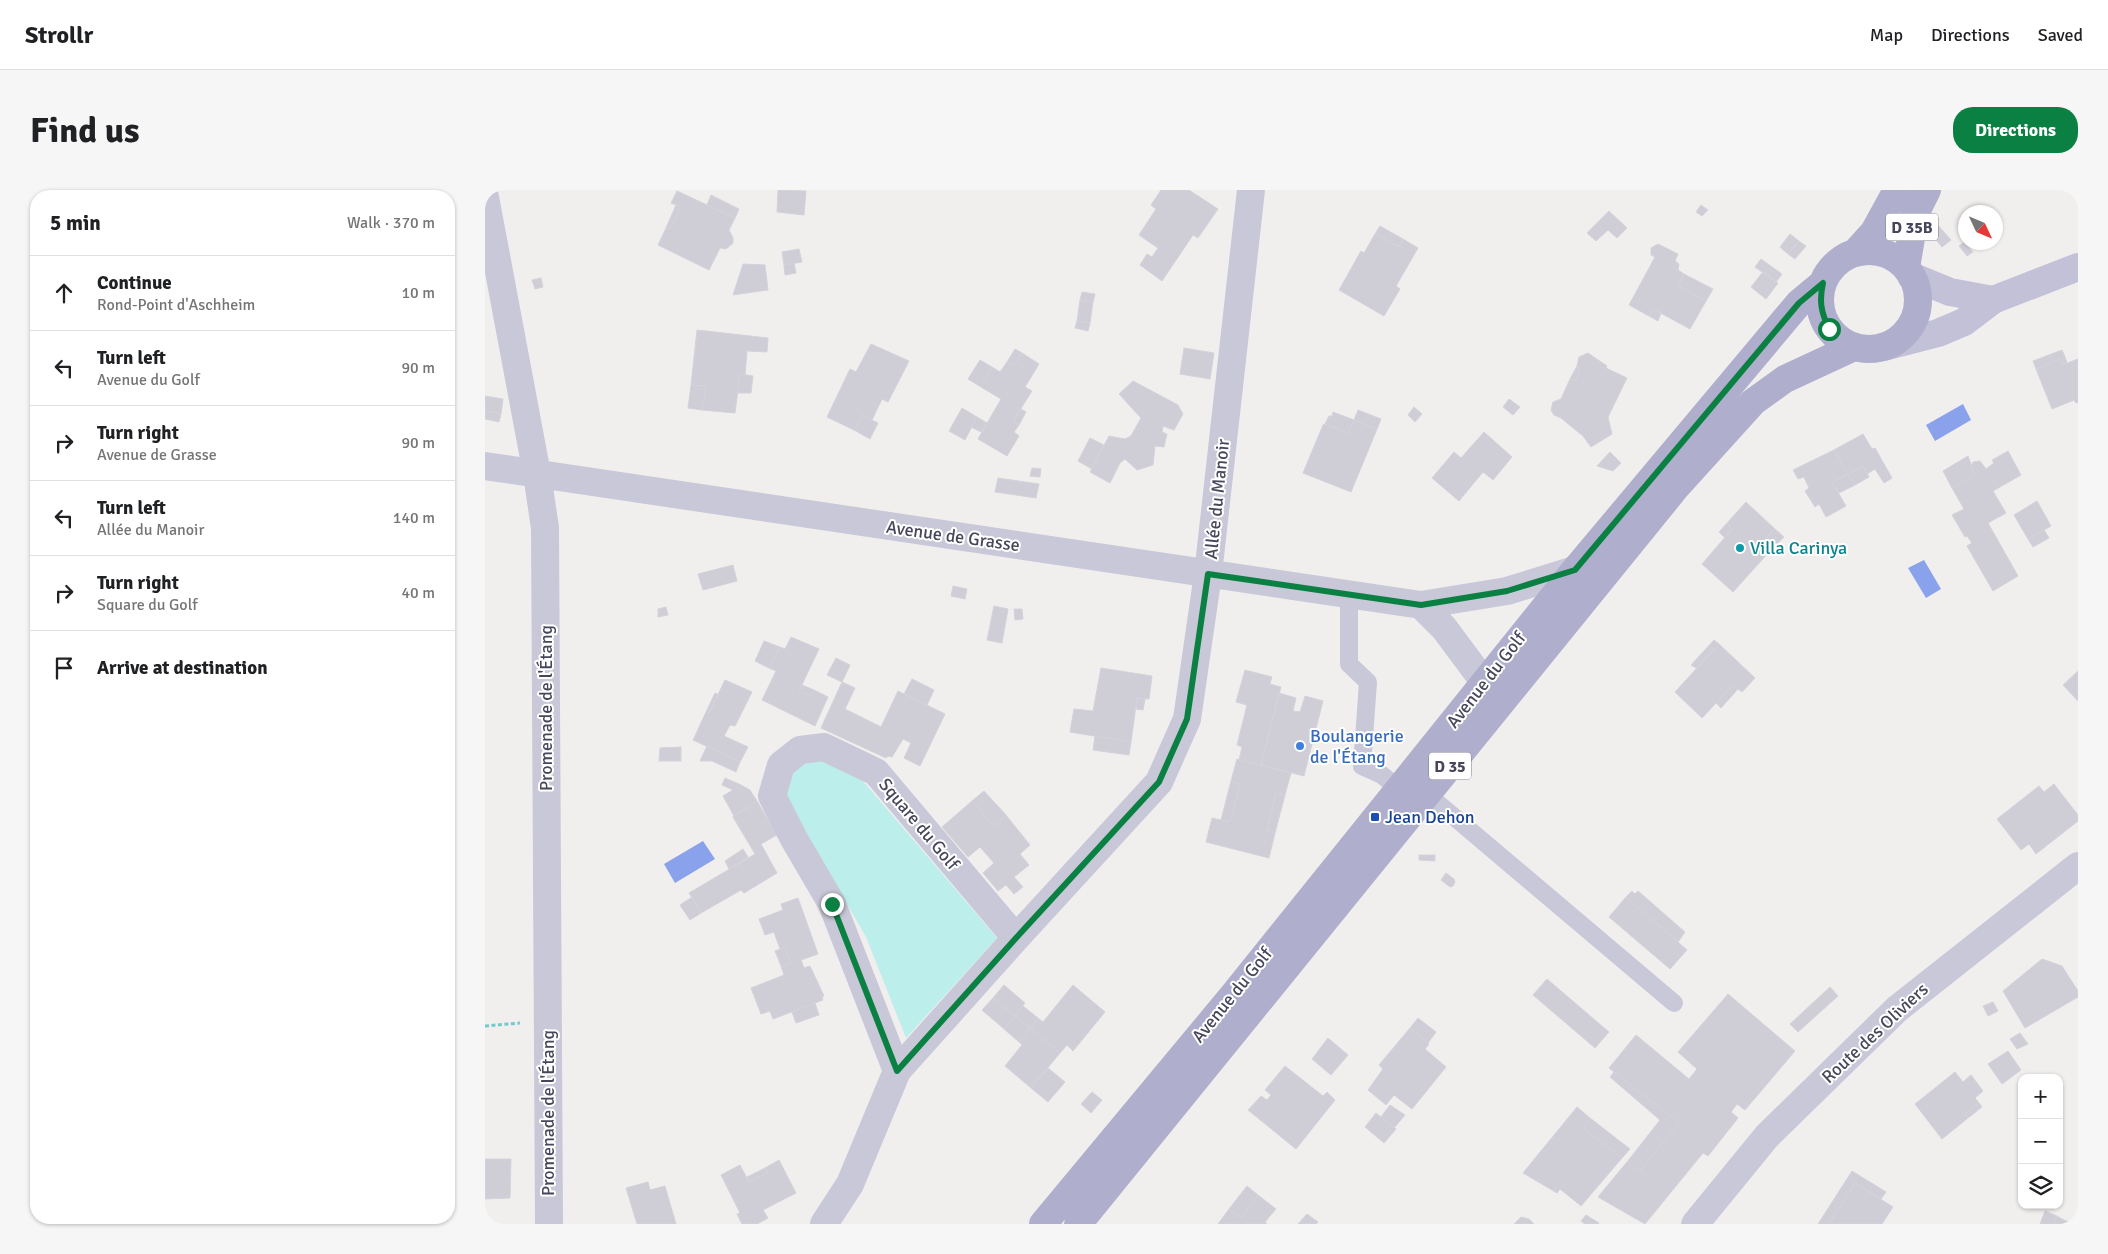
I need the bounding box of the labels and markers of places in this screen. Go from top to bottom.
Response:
place label: Villa Carinya [1750,537,1847,559]
marker: Villa Carinya [1734,542,1746,554]
place label: Boulangerie de l'Étang [1310,725,1404,768]
marker: Boulangerie de l'Étang [1294,740,1306,752]
place label: Jean Dehon [1385,806,1475,828]
marker: Jean Dehon [1369,811,1381,823]

